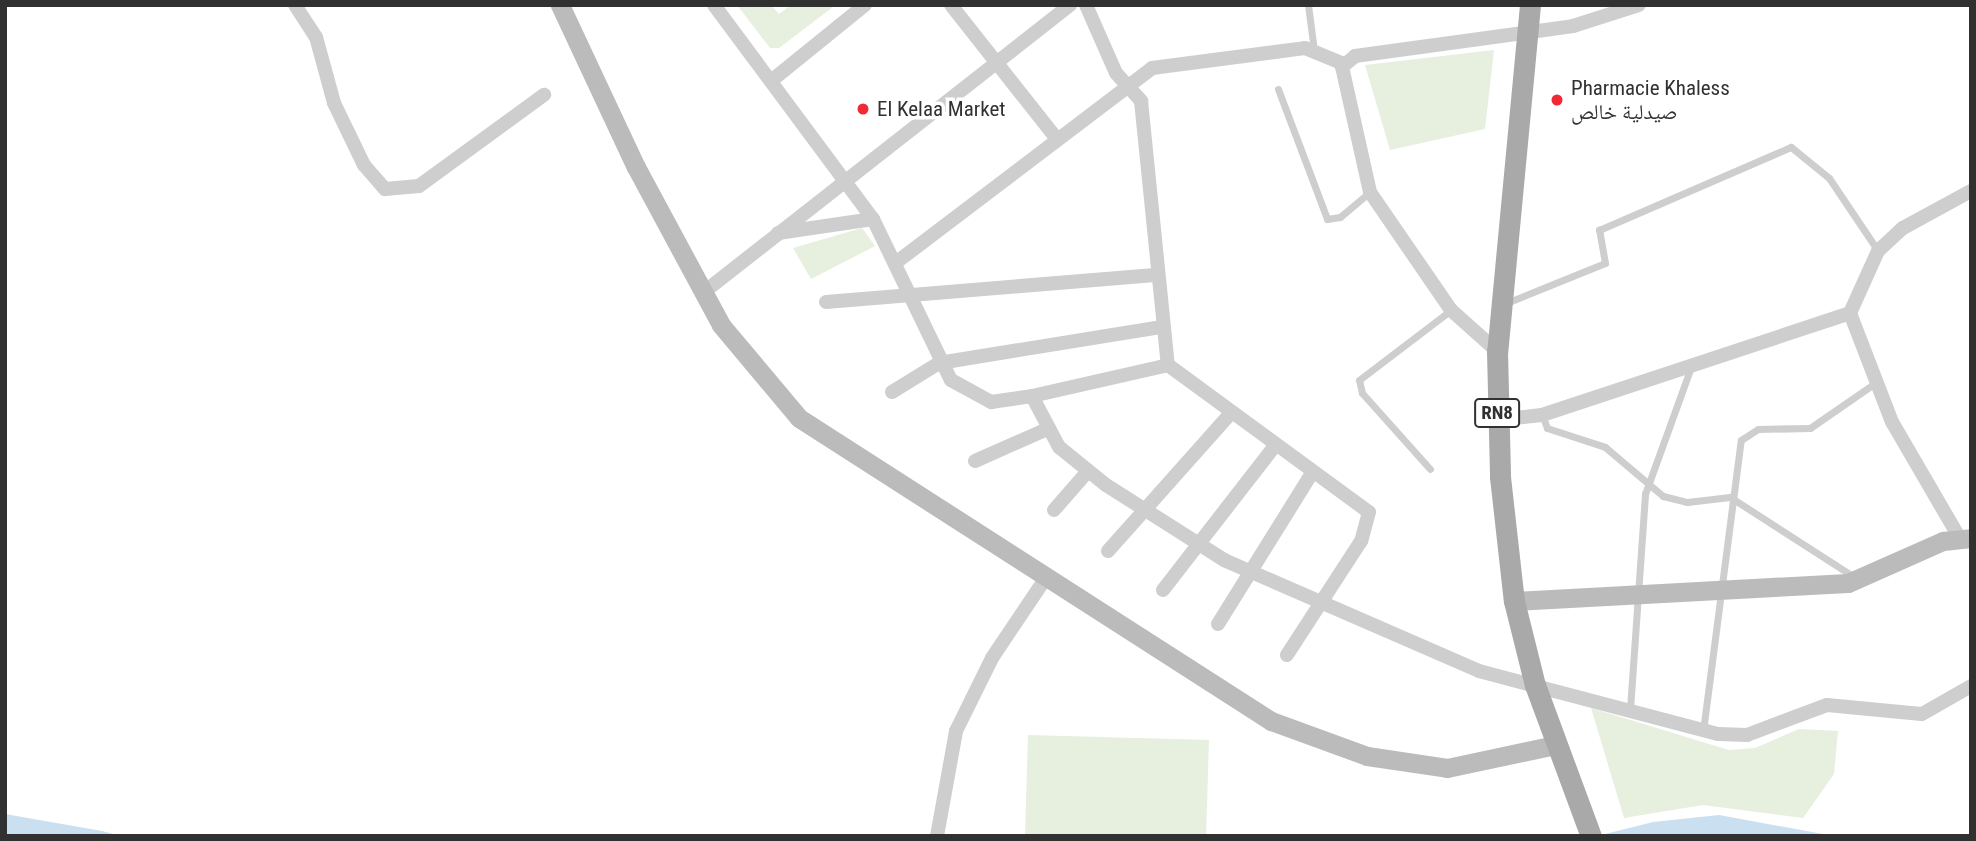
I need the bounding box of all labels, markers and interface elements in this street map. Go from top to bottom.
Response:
place label: Pharmacie Khaless صيدلية خالص [1571,75,1730,125]
marker: Pharmacie Khaless صيدلية خالص [1549,92,1565,108]
place label: El Kelaa Market [877,96,1006,122]
marker: El Kelaa Market [855,101,871,117]
road number: RN8 [1472,398,1522,428]

